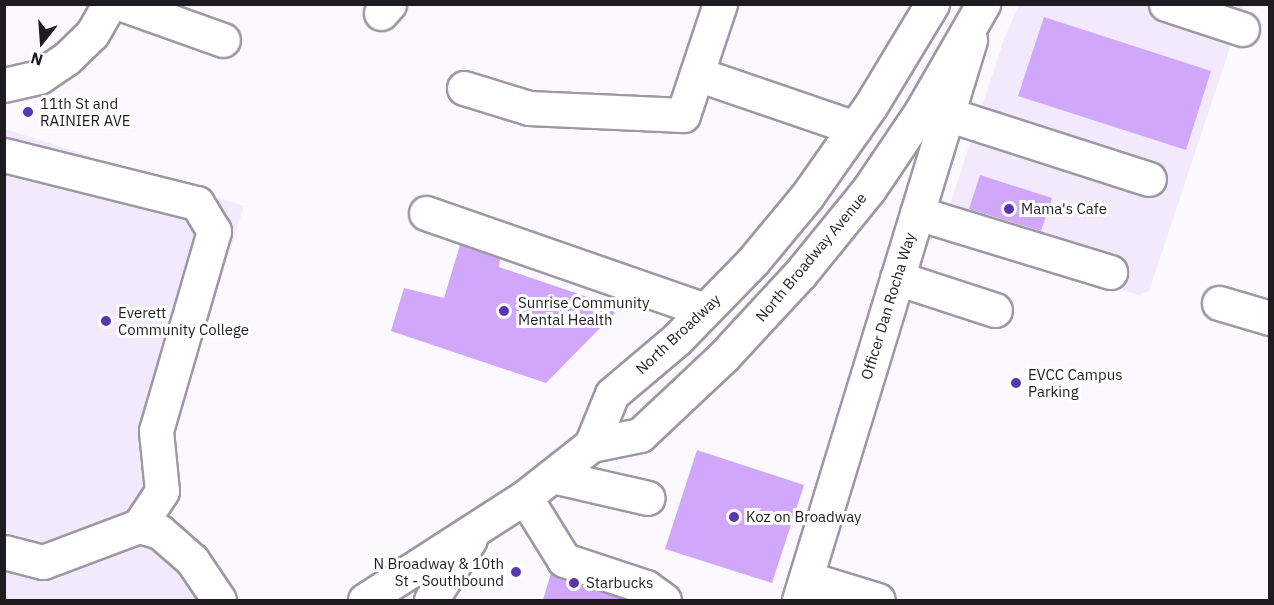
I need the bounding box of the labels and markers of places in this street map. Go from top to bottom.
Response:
place label: 11th St and RAINIER AVE [40,94,131,129]
marker: 11th St and RAINIER AVE [21,105,35,119]
place label: Mama's Cafe [1021,200,1107,218]
marker: Mama's Cafe [1002,202,1016,216]
place label: Sunrise Community Mental Health [518,293,650,328]
marker: Sunrise Community Mental Health [495,302,513,320]
place label: Everett Community College [118,303,249,338]
marker: Everett Community College [99,314,113,328]
place label: EVCC Campus Parking [1028,365,1122,400]
marker: EVCC Campus Parking [1009,376,1023,390]
place label: Koz on Broadway [746,508,862,526]
marker: Koz on Broadway [727,510,741,524]
place label: N Broadway & 10th St - Southbound [373,554,504,589]
marker: N Broadway & 10th St - Southbound [509,565,523,579]
place label: Starbucks [586,574,653,592]
marker: Starbucks [567,576,581,590]

